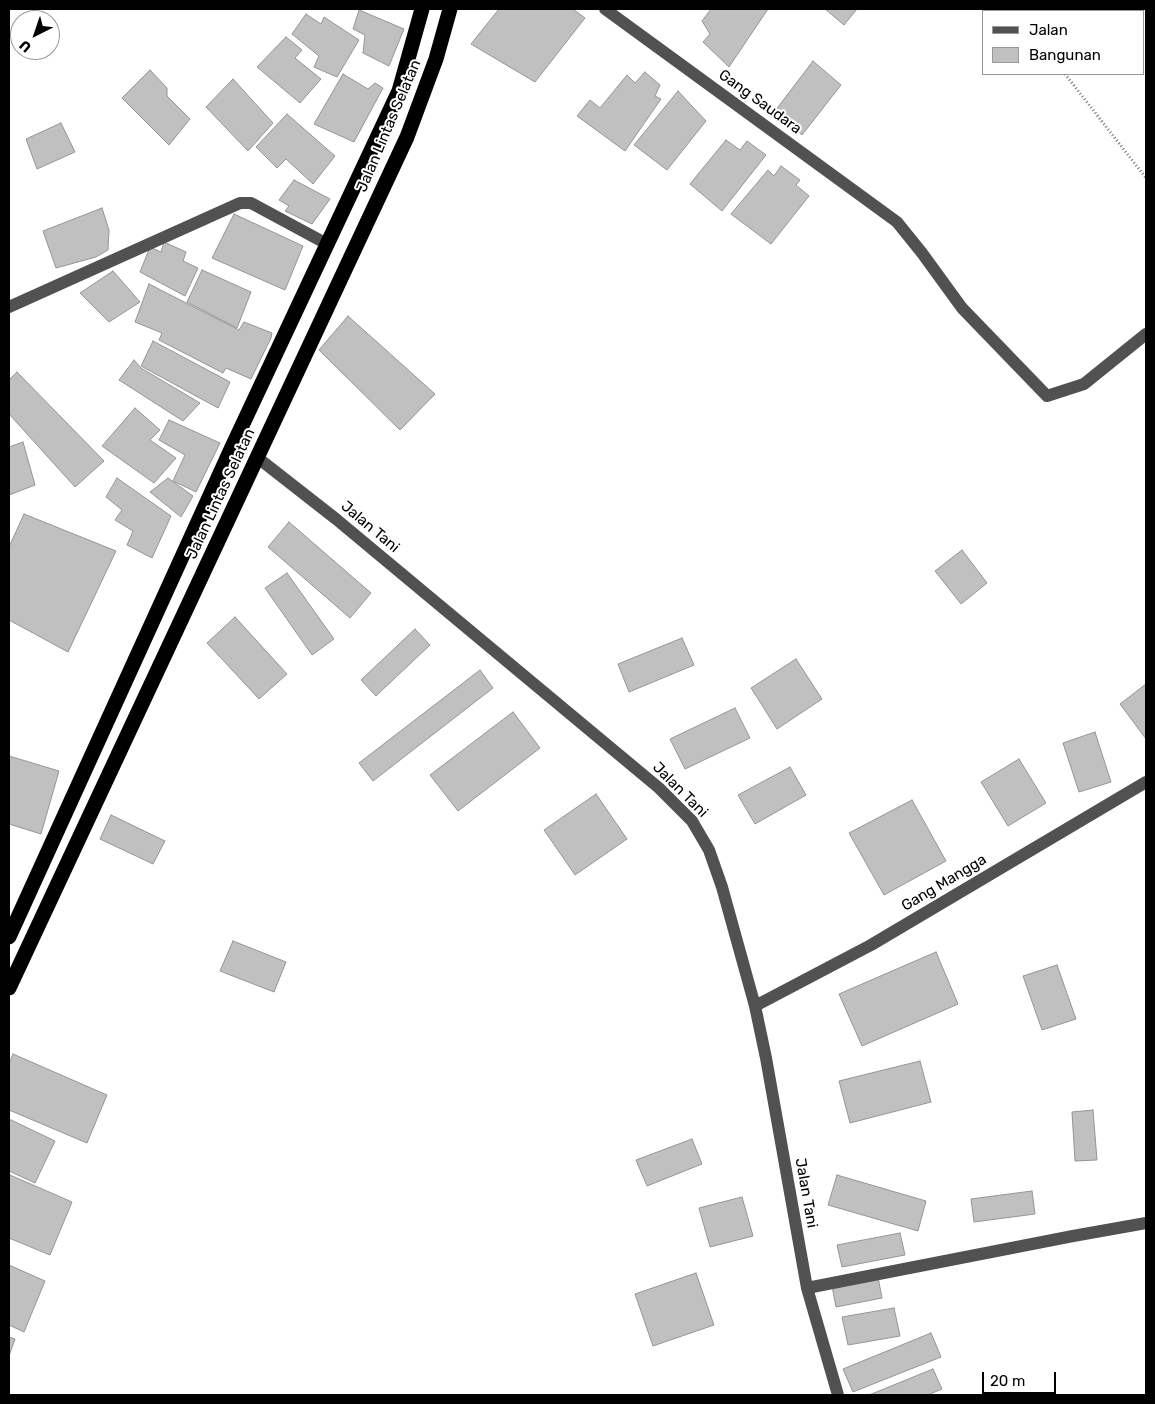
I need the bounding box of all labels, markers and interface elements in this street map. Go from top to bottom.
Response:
north arrow [10,10,60,60]
legend [982,10,1145,75]
text: Jalan [1029,21,1068,39]
text: U [16,36,35,56]
text: Bangunan [1029,46,1101,64]
street label: Jalan Lintas Selatan [353,57,425,195]
street label: Gang Saudara [715,66,805,138]
street label: Jalan Lintas Selatan [183,426,259,562]
street label: Jalan Tani [337,497,403,557]
street label: Jalan Tani [649,759,711,821]
street label: Gang Mangga [898,851,990,915]
street label: Jalan Tani [791,1157,821,1229]
scale bar [985,1362,1059,1394]
text: 20 m [990,1372,1025,1390]

